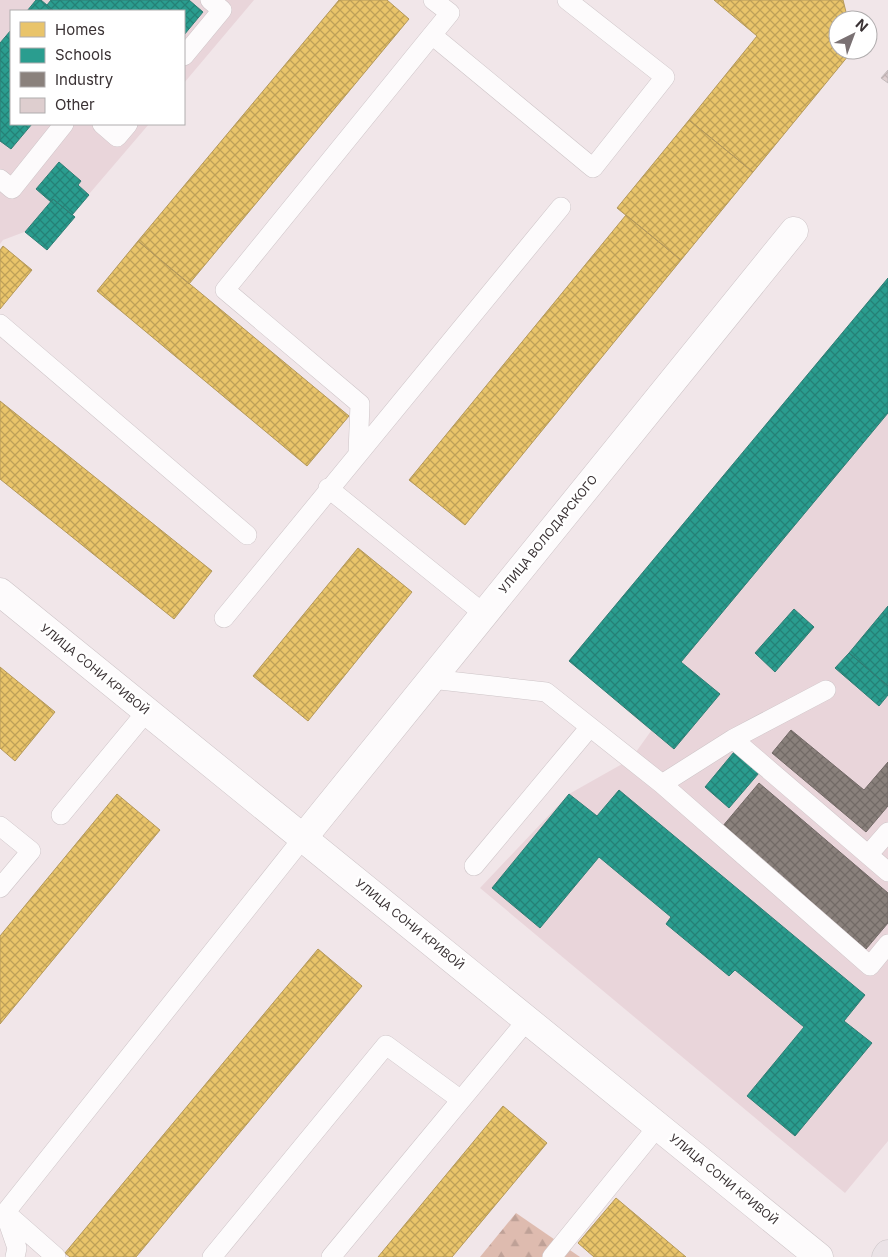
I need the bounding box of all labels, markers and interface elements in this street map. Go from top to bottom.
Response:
legend [10,10,185,125]
north arrow [828,10,878,60]
text: N [852,15,872,35]
text: Homes [55,20,105,39]
text: Schools [55,45,112,64]
text: Industry [55,70,114,89]
text: Other [55,95,95,114]
street label: УЛИЦА ВОЛОДАРСКОГО [496,472,600,596]
street label: УЛИЦА СОНИ КРИВОЙ [37,620,153,718]
street label: УЛИЦА СОНИ КРИВОЙ [352,875,468,973]
street label: УЛИЦА СОНИ КРИВОЙ [666,1130,782,1228]

